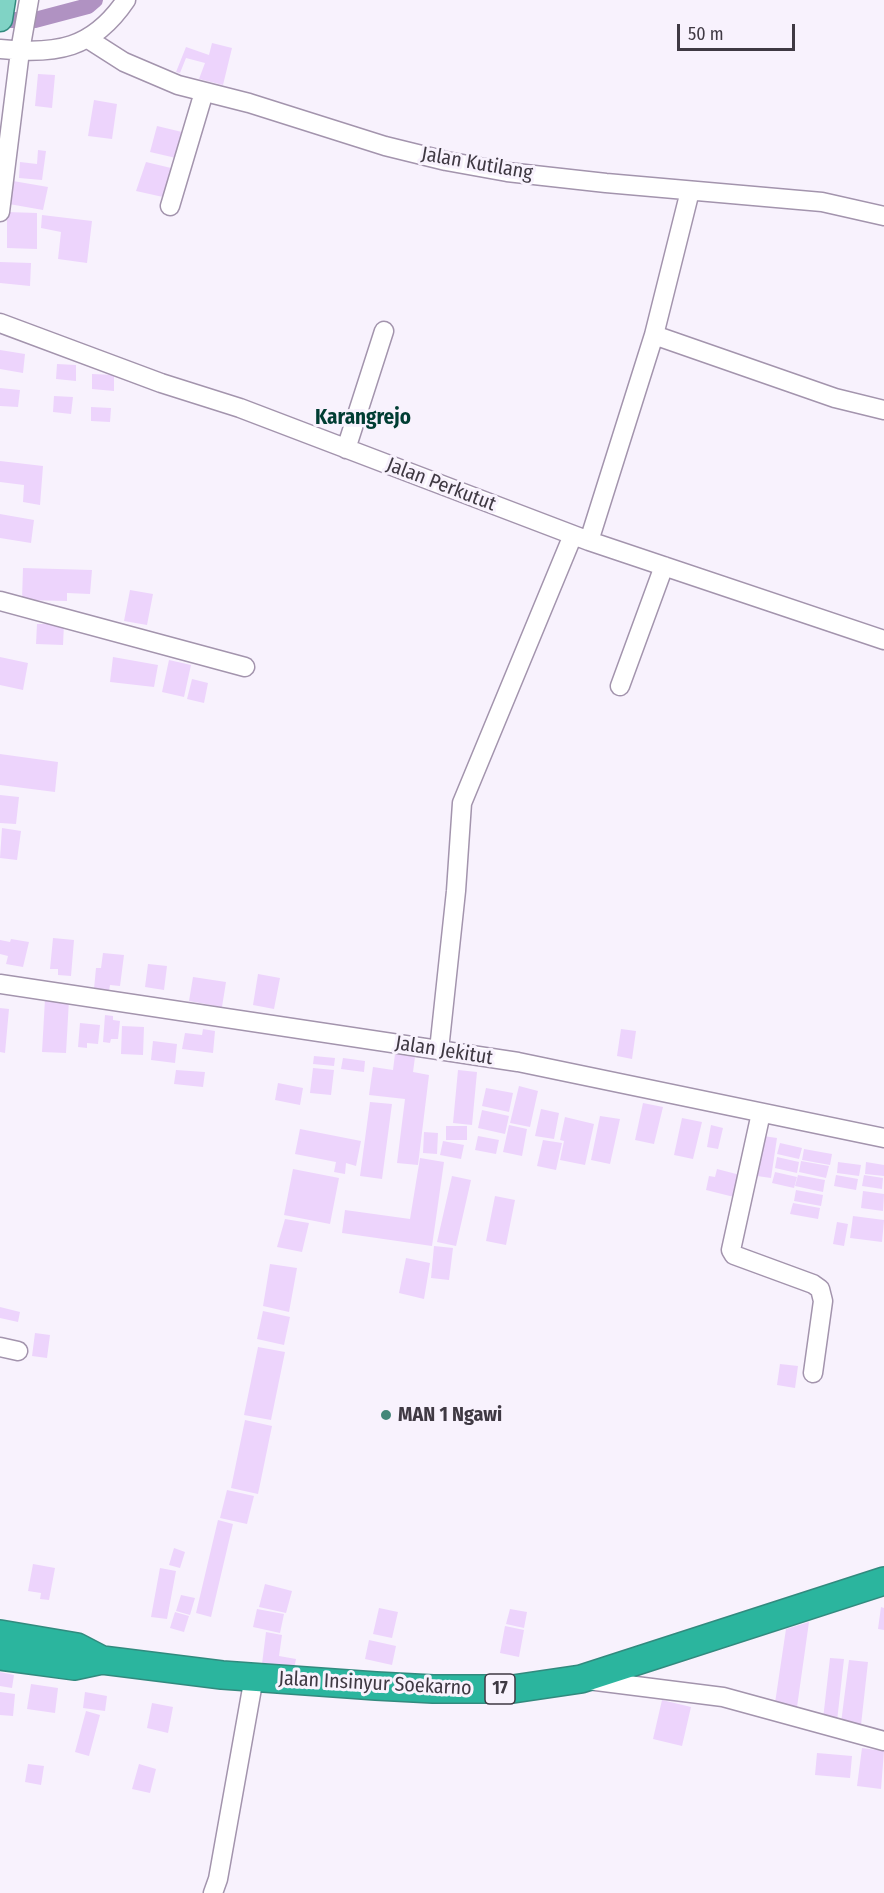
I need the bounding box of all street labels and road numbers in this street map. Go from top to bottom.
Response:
street label: Jalan Kutilang [419,142,535,186]
street label: Jalan Perkutut [383,453,499,517]
street label: Jalan Jekitut [393,1031,495,1071]
street label: Jalan Insinyur Soekarno [278,1667,472,1701]
road number: 17 [485,1674,515,1704]

